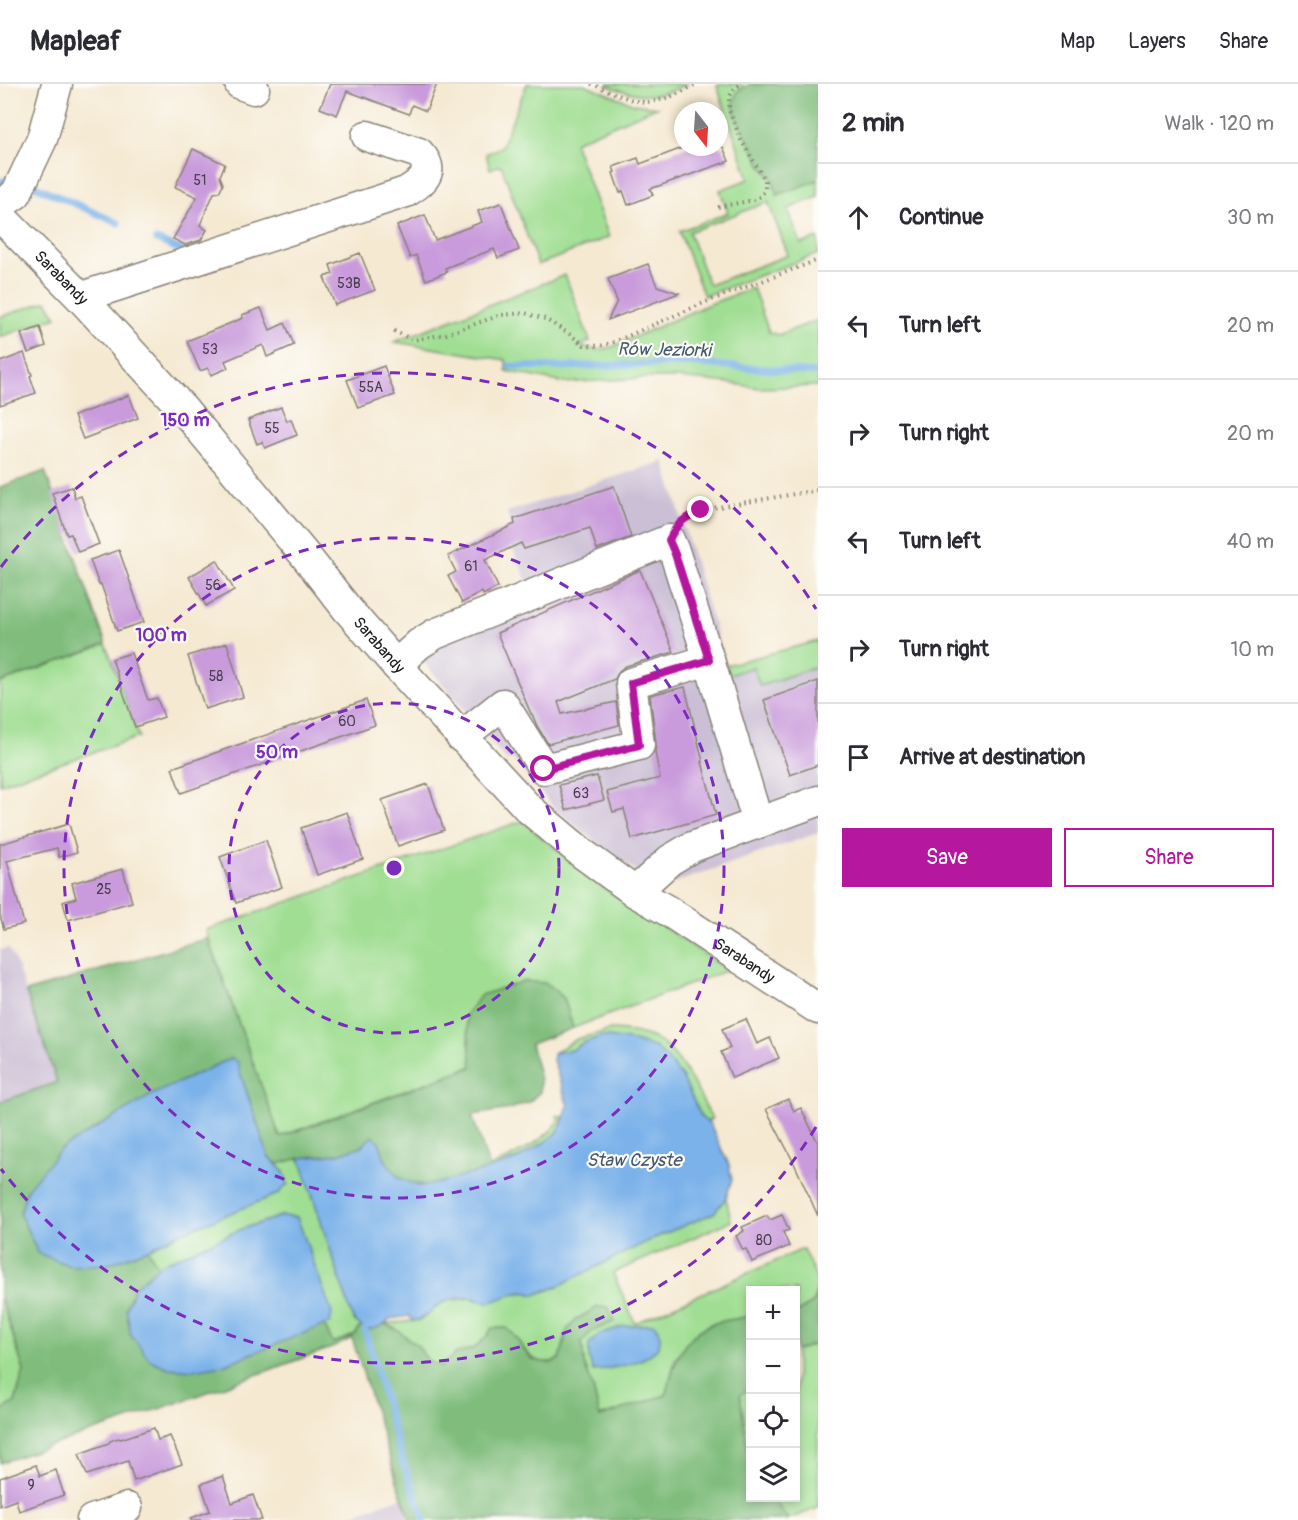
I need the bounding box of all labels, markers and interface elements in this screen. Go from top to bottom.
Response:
text: Mapleaf [30,24,121,59]
text: Map [1060,28,1095,55]
text: Layers [1128,28,1186,55]
text: Share [1219,28,1268,55]
north arrow [674,102,728,156]
text: 2 min [842,107,904,139]
text: Walk · 120 m [1165,111,1274,136]
house number: 51 [193,172,207,189]
icon: ahead [842,201,875,234]
text: Continue [899,203,983,231]
text: 30 m [1227,205,1274,230]
street label: Sarabandy [30,246,92,309]
house number: 53B [337,275,361,292]
icon: left [842,309,875,342]
text: Turn left [899,311,981,339]
text: 20 m [1227,313,1274,338]
water label: Rów Jeziorki [617,338,714,362]
house number: 53 [202,341,218,358]
house number: 55A [359,379,383,396]
text: 150 m [161,409,210,432]
icon: right [842,417,875,450]
text: Turn right [899,419,989,447]
house number: 55 [264,420,280,437]
text: 20 m [1227,421,1274,446]
route end [687,496,713,522]
icon: left [842,525,875,558]
text: Turn left [899,527,981,555]
text: 40 m [1227,529,1274,554]
house number: 61 [464,558,478,575]
house number: 56 [205,577,221,594]
street label: Sarabandy [349,613,409,678]
text: 100 m [135,624,187,647]
icon: right [842,633,875,666]
text: Turn right [899,635,989,663]
text: 10 m [1230,637,1274,662]
house number: 58 [209,668,223,685]
house number: 60 [338,713,356,730]
text: 50 m [256,741,298,764]
icon: arrive [842,741,875,774]
text: Arrive at destination [899,743,1085,771]
route start [530,755,556,781]
house number: 63 [573,785,589,802]
button: Save [842,828,1052,887]
button: Share [1064,828,1274,887]
centre of rings [384,858,404,878]
house number: 25 [96,881,112,898]
street label: Sarabandy [710,934,779,988]
water label: Staw Czyste [587,1149,683,1172]
house number: 80 [756,1232,772,1249]
map controls [746,1286,800,1502]
button: + [746,1286,800,1340]
button: − [746,1340,800,1394]
button: locate [746,1394,800,1448]
button: layers [746,1448,800,1502]
house number: 9 [27,1477,35,1494]

